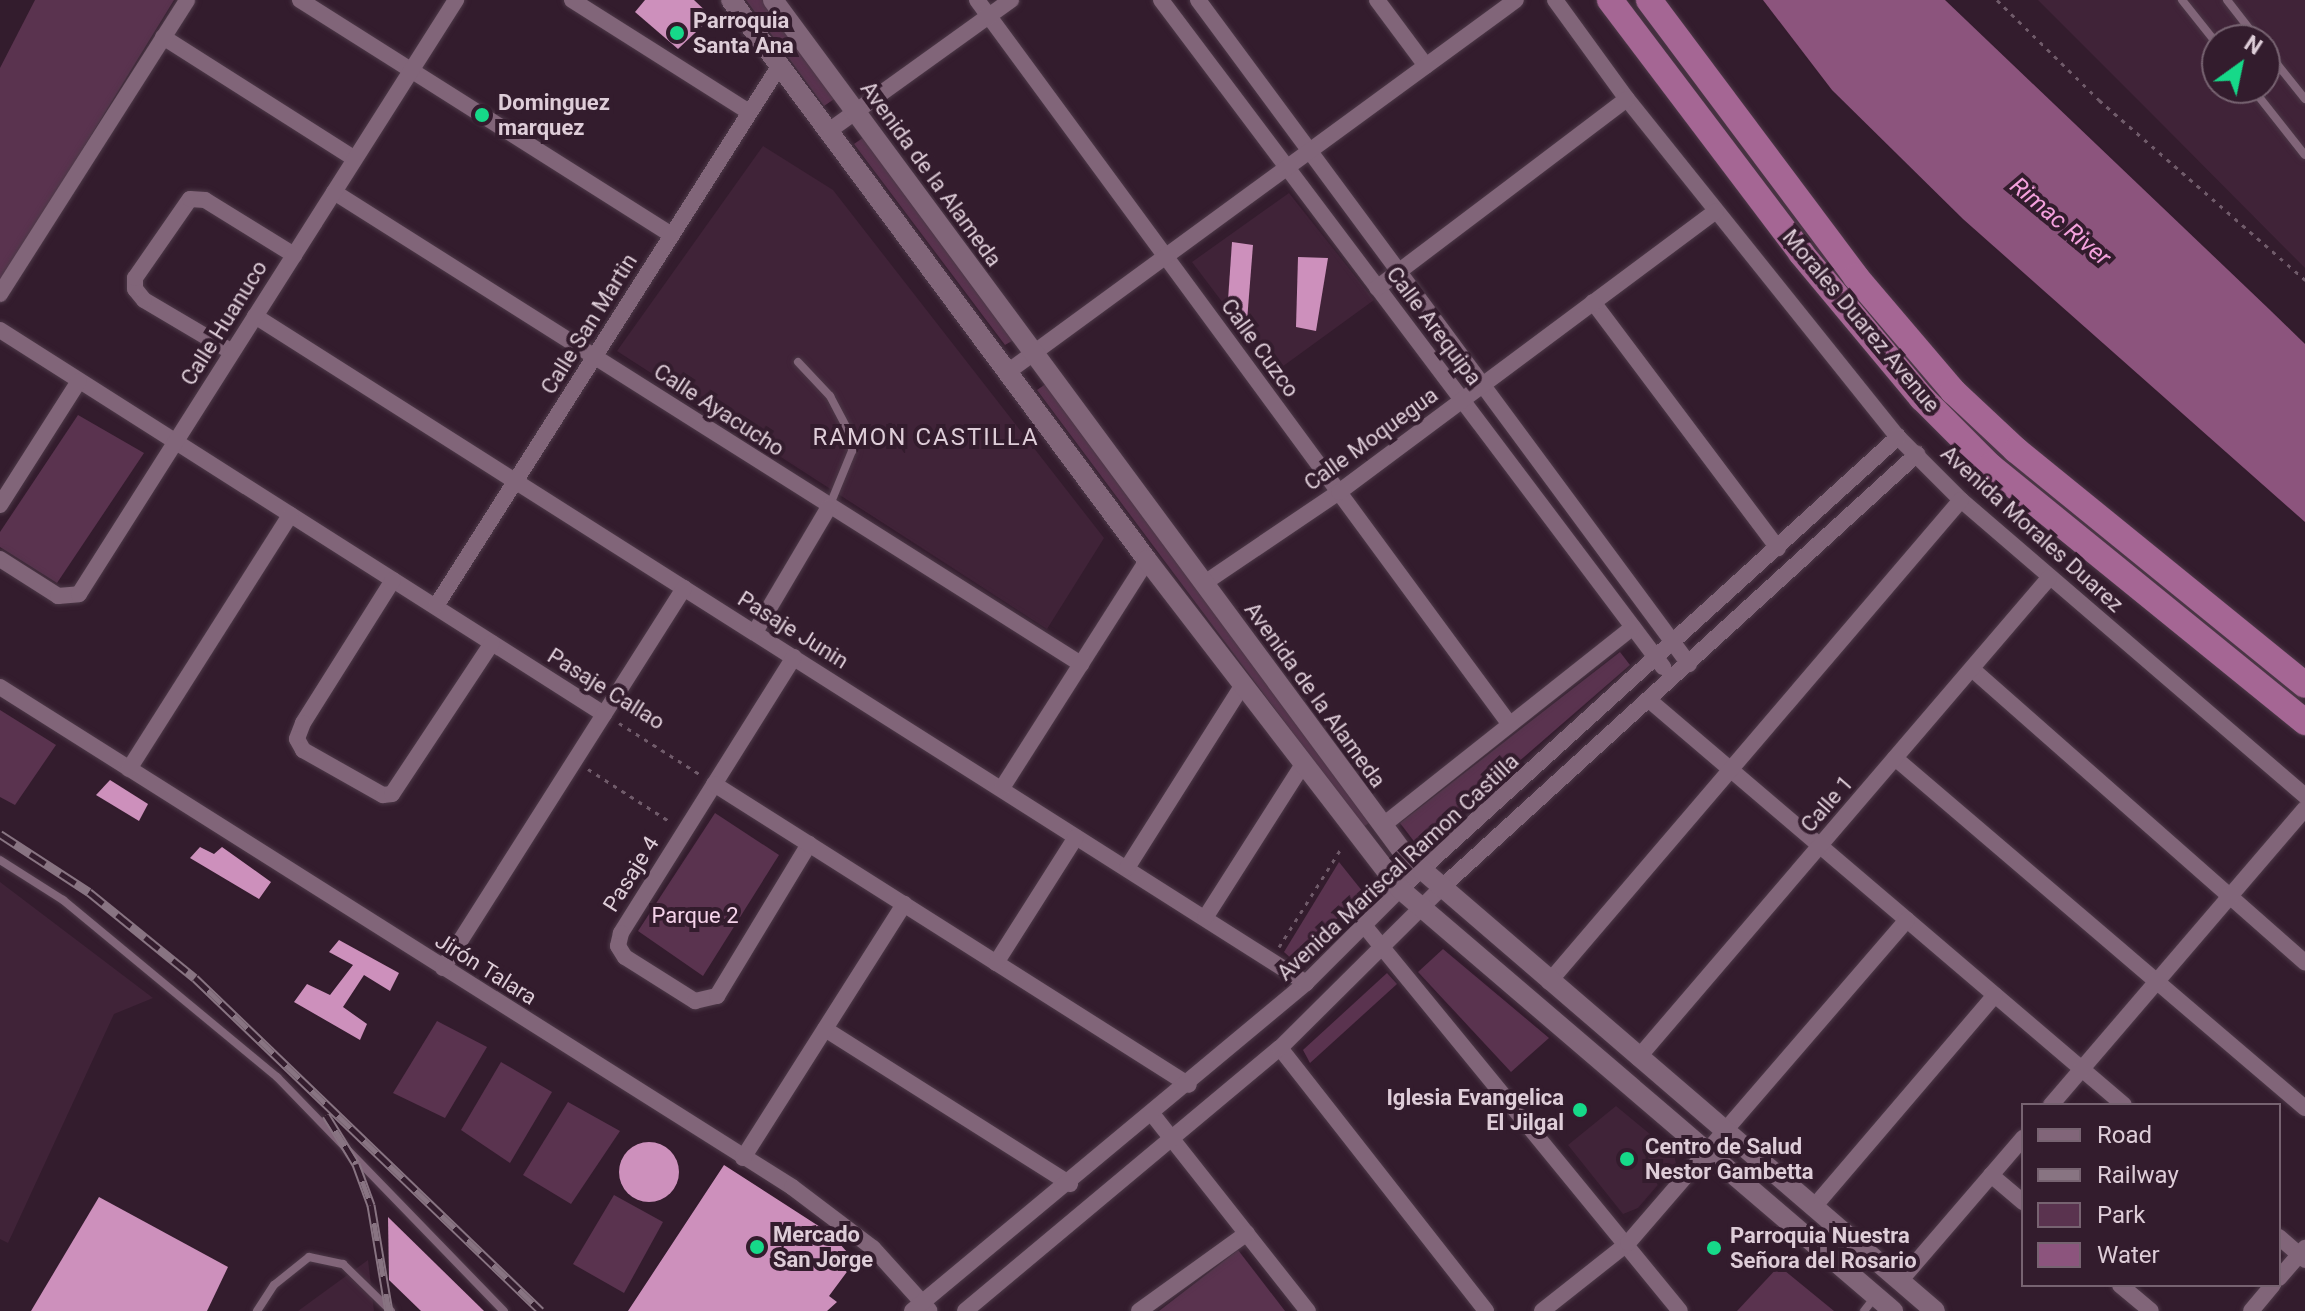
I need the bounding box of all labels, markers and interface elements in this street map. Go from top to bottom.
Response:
place label: Parroquia Santa Ana [693,7,794,58]
marker: Parroquia Santa Ana [668,24,686,42]
north arrow [2201,24,2281,104]
text: N [2240,30,2267,60]
street label: Avenida de la Alameda [855,76,1007,272]
place label: Dominguez marquez [498,89,610,140]
marker: Dominguez marquez [473,106,491,124]
water label: Rimac River [2004,172,2116,272]
street label: Morales Duarez Avenue [1777,224,1945,418]
street label: Calle San Martin [535,249,643,399]
street label: Calle Huanuco [175,256,273,390]
street label: Calle Arequipa [1381,261,1487,391]
street label: Calle Cuzco [1215,294,1305,402]
street label: Calle Ayacucho [649,358,789,462]
street label: Calle Moquegua [1299,382,1443,496]
district label: RAMON CASTILLA [812,424,1040,452]
street label: Avenida Morales Duarez [1935,440,2129,618]
street label: Pasaje Junin [733,586,853,674]
street label: Avenida de la Alameda [1239,597,1391,793]
street label: Pasaje Callao [543,643,669,735]
street label: Avenida Mariscal Ramon Castilla [1272,748,1524,986]
street label: Calle 1 [1795,770,1859,838]
street label: Pasaje 4 [598,831,664,917]
park label: Parque 2 [651,903,739,929]
street label: Jirón Talara [430,927,542,1011]
place label: Iglesia Evangelica El Jilgal [1386,1084,1564,1136]
marker: Iglesia Evangelica El Jilgal [1571,1101,1589,1119]
legend [2021,1103,2281,1287]
text: Road [2097,1121,2152,1149]
place label: Centro de Salud Nestor Gambetta [1645,1133,1814,1184]
marker: Centro de Salud Nestor Gambetta [1616,1148,1638,1170]
text: Railway [2097,1161,2179,1189]
text: Park [2097,1201,2145,1229]
place label: Mercado San Jorge [773,1221,873,1272]
place label: Parroquia Nuestra Señora del Rosario [1730,1222,1917,1274]
marker: Mercado San Jorge [748,1238,766,1256]
marker: Parroquia Nuestra Señora del Rosario [1705,1239,1723,1257]
text: Water [2097,1241,2160,1269]

